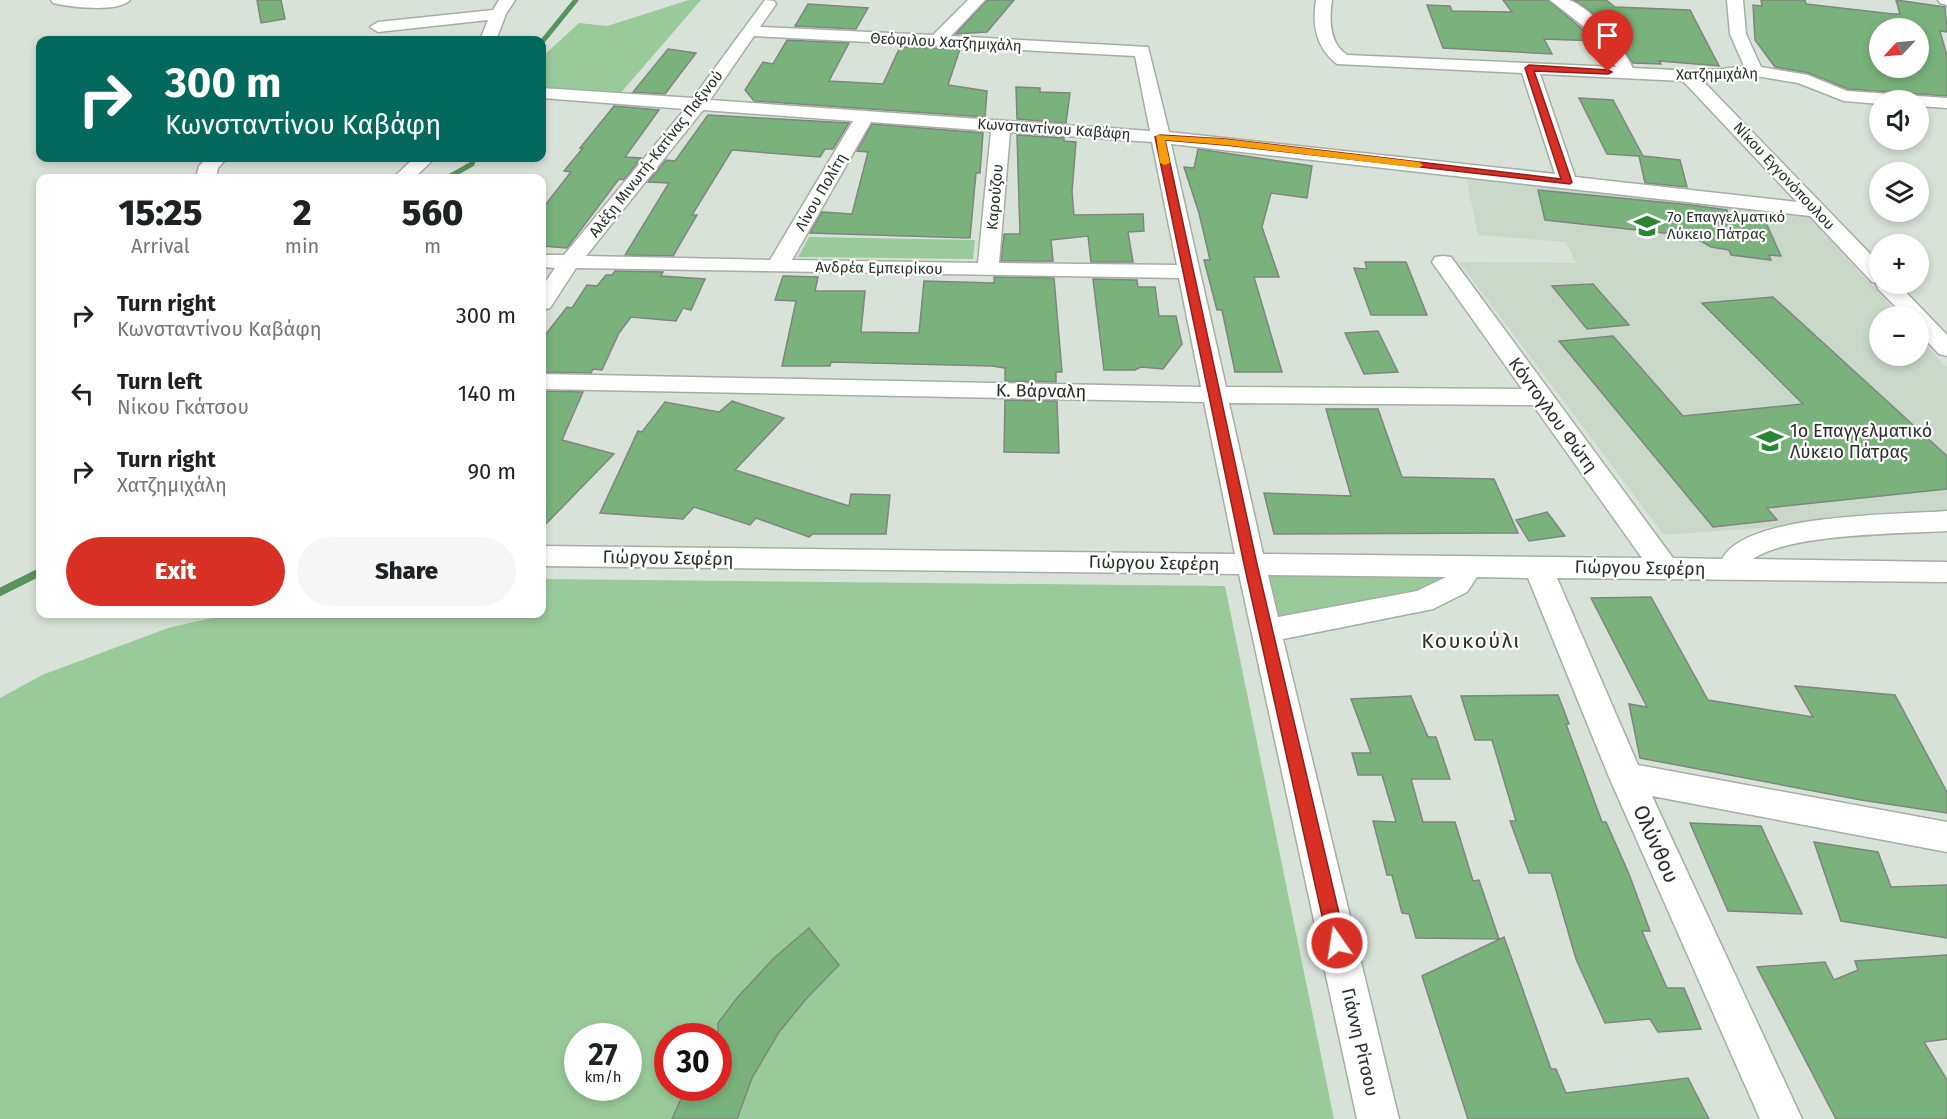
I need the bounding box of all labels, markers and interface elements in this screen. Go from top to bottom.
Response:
pin [1582,10,1633,72]
north arrow [1869,18,1929,78]
map controls [1869,18,1929,366]
icon: arrive [1591,19,1624,52]
street label: Θεόφιλου Χατζημιχάλη [870,29,1022,55]
text: 300 m [165,58,281,108]
icon: right [66,60,144,138]
street label: Χατζημιχάλη [1676,64,1758,84]
street label: Αλέξη Μινωτή-Κατίνας Παξινού [585,67,727,241]
button: sound [1869,90,1929,150]
text: Κωνσταντίνου Καβάφη [165,109,441,141]
street label: Κωνσταντίνου Καβάφη [977,115,1131,143]
street label: Νίκου Εγγονόπουλου [1730,118,1838,234]
street label: Λίνου Πολίτη [791,150,851,234]
button: layers [1869,162,1929,222]
street label: Καρούζου [983,163,1007,231]
text: 15:25 [119,191,202,235]
text: 2 [293,191,311,235]
text: 560 [402,191,463,235]
place label: 7ο Επαγγελματικό Λύκειο Πάτρας [1667,208,1785,243]
school or university icon: 7ο Επαγγελματικό Λύκειο Πάτρας [1632,211,1662,241]
text: Arrival [131,234,190,258]
text: min [285,234,319,258]
text: m [424,234,441,258]
button: + [1869,234,1929,294]
street label: Ανδρέα Εμπειρίκου [815,258,943,278]
text: Turn right [117,290,216,317]
icon: right [66,299,99,332]
text: 300 m [456,302,516,329]
button: − [1869,306,1929,366]
text: Κωνσταντίνου Καβάφη [117,317,322,341]
street label: Κόντογλου Φώτη [1504,353,1602,477]
text: Turn left [117,368,202,395]
icon: left [66,377,99,410]
street label: Κ. Βάρναλη [996,379,1086,403]
text: 140 m [458,380,516,407]
text: Νίκου Γκάτσου [117,395,249,419]
place label: 1o Επαγγελματικό Λύκειο Πάτρας [1790,420,1932,463]
school or university icon: 1o Επαγγελματικό Λύκειο Πάτρας [1755,426,1785,456]
text: Turn right [117,446,216,473]
icon: right [66,455,99,488]
text: 90 m [467,458,516,485]
text: Χατζημιχάλη [117,473,227,497]
button: Exit [66,537,285,606]
button: Share [297,537,516,606]
street label: Γιώργου Σεφέρη [602,546,734,570]
street label: Γιώργου Σεφέρη [1088,551,1220,575]
street label: Γιώργου Σεφέρη [1574,556,1706,580]
district label: Κουκούλι [1421,628,1521,654]
street label: Ολύνθου [1627,801,1685,887]
position arrow [1305,911,1369,975]
street label: Γιάννη Ρίτσου [1337,986,1383,1098]
speed limit sign: 30 [654,1023,732,1101]
text: 27 [588,1037,618,1073]
text: km/h [584,1068,622,1086]

